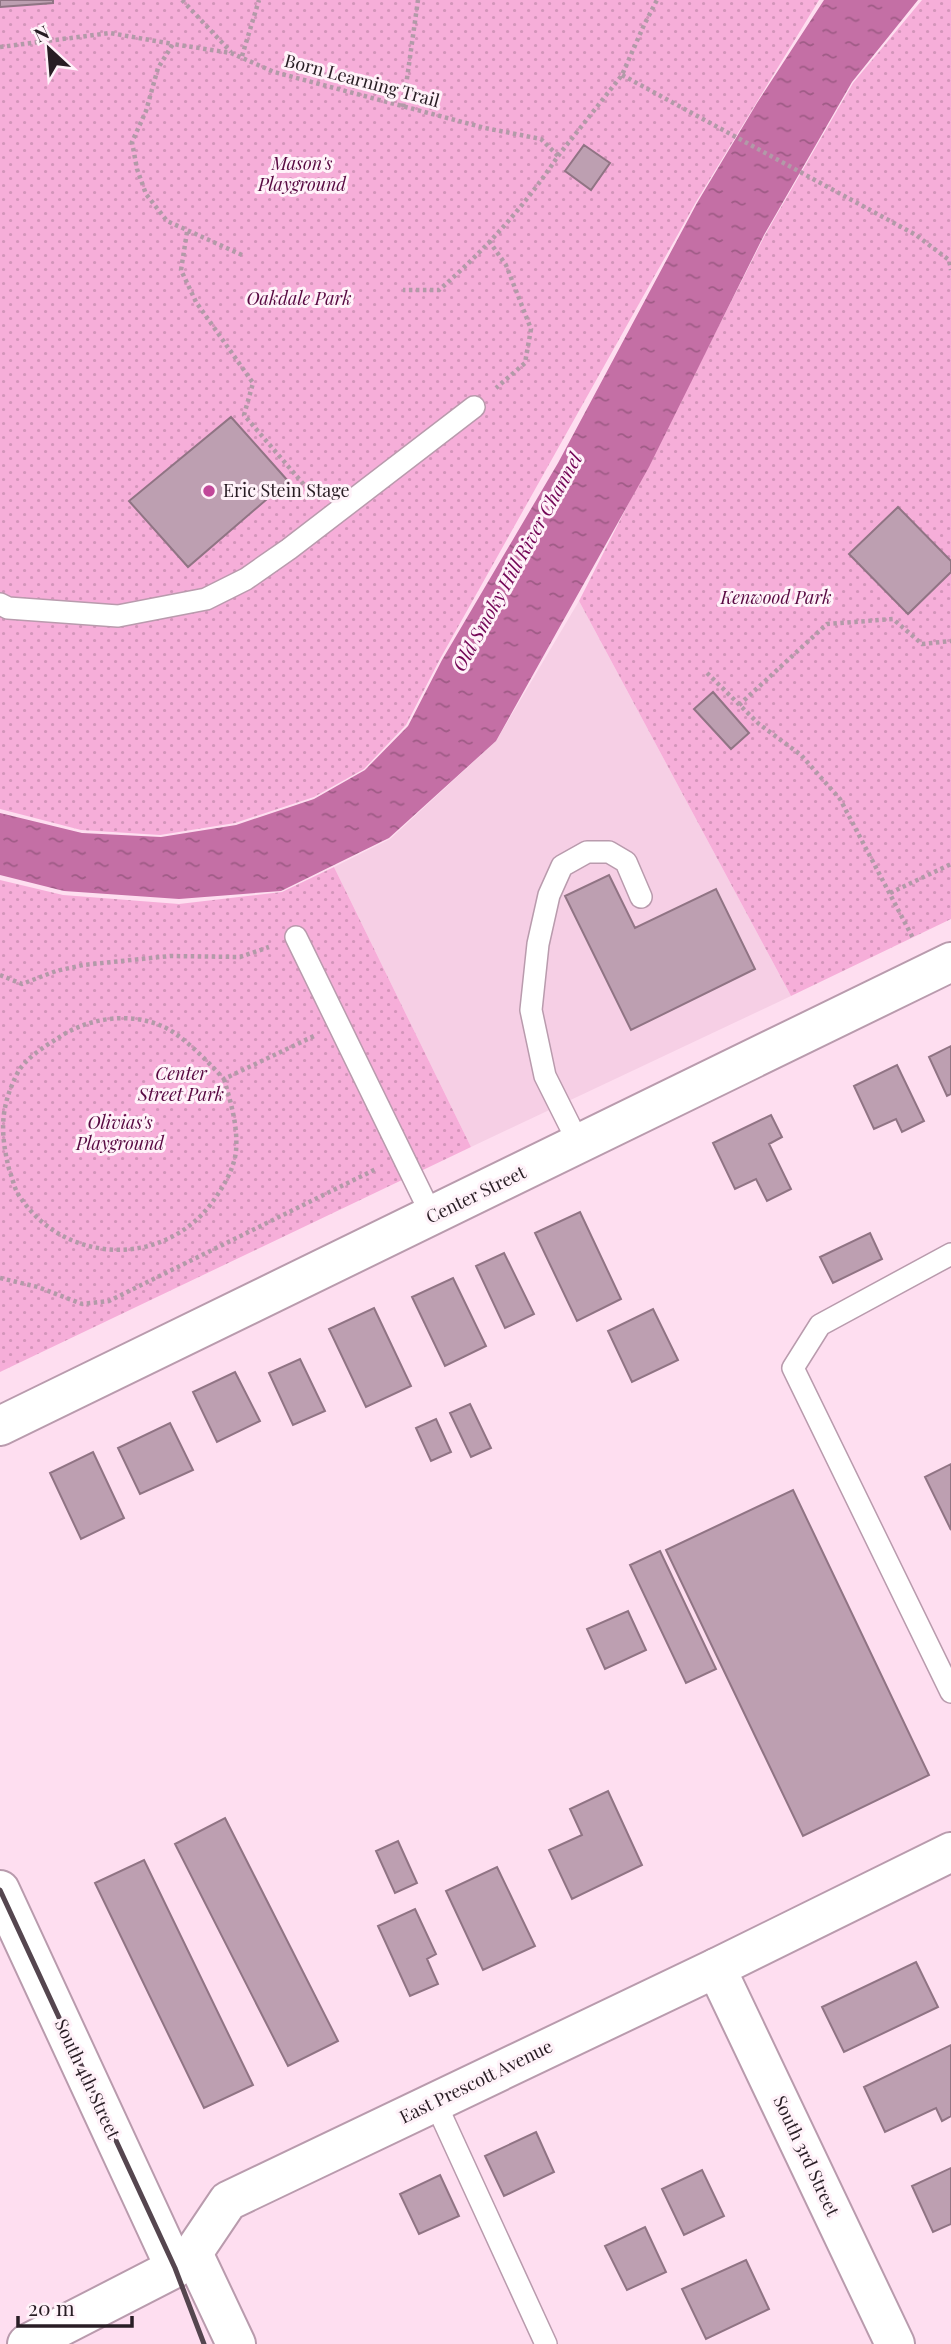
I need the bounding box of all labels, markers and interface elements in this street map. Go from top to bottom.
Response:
north arrow [14,14,84,84]
text: N [29,18,53,48]
street label: Born Learning Trail [282,48,442,112]
park label: Mason's Playground [257,151,347,196]
park label: Oakdale Park [246,286,352,310]
water label: Old Smoky Hill River Channel [445,447,587,675]
place label: Eric Stein Stage [223,478,350,502]
marker: Eric Stein Stage [201,483,217,499]
park label: Kenwood Park [720,585,831,609]
park label: Center Street Park [137,1061,224,1106]
park label: Olivias's Playground [75,1110,165,1155]
street label: Center Street [422,1159,530,1229]
street label: South 4th Street [50,2015,126,2143]
street label: East Prescott Avenue [395,2034,556,2129]
street label: South 3rd Street [768,2091,846,2220]
scale bar [18,2284,131,2328]
text: 20 m [28,2293,75,2321]

